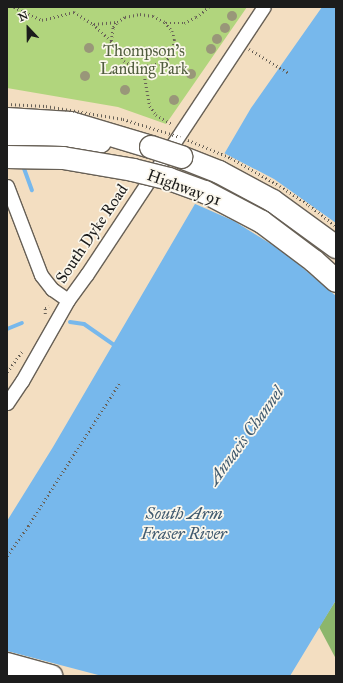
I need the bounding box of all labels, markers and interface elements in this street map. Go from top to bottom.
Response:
north arrow [8,8,48,48]
text: N [17,9,30,24]
park label: Thompson's Landing Park [100,41,188,79]
street label: Highway 91 [144,166,224,210]
street label: South Dyke Road [52,181,132,287]
water label: Annacis Channel [204,383,288,489]
water label: South Arm Fraser River [141,504,227,544]

